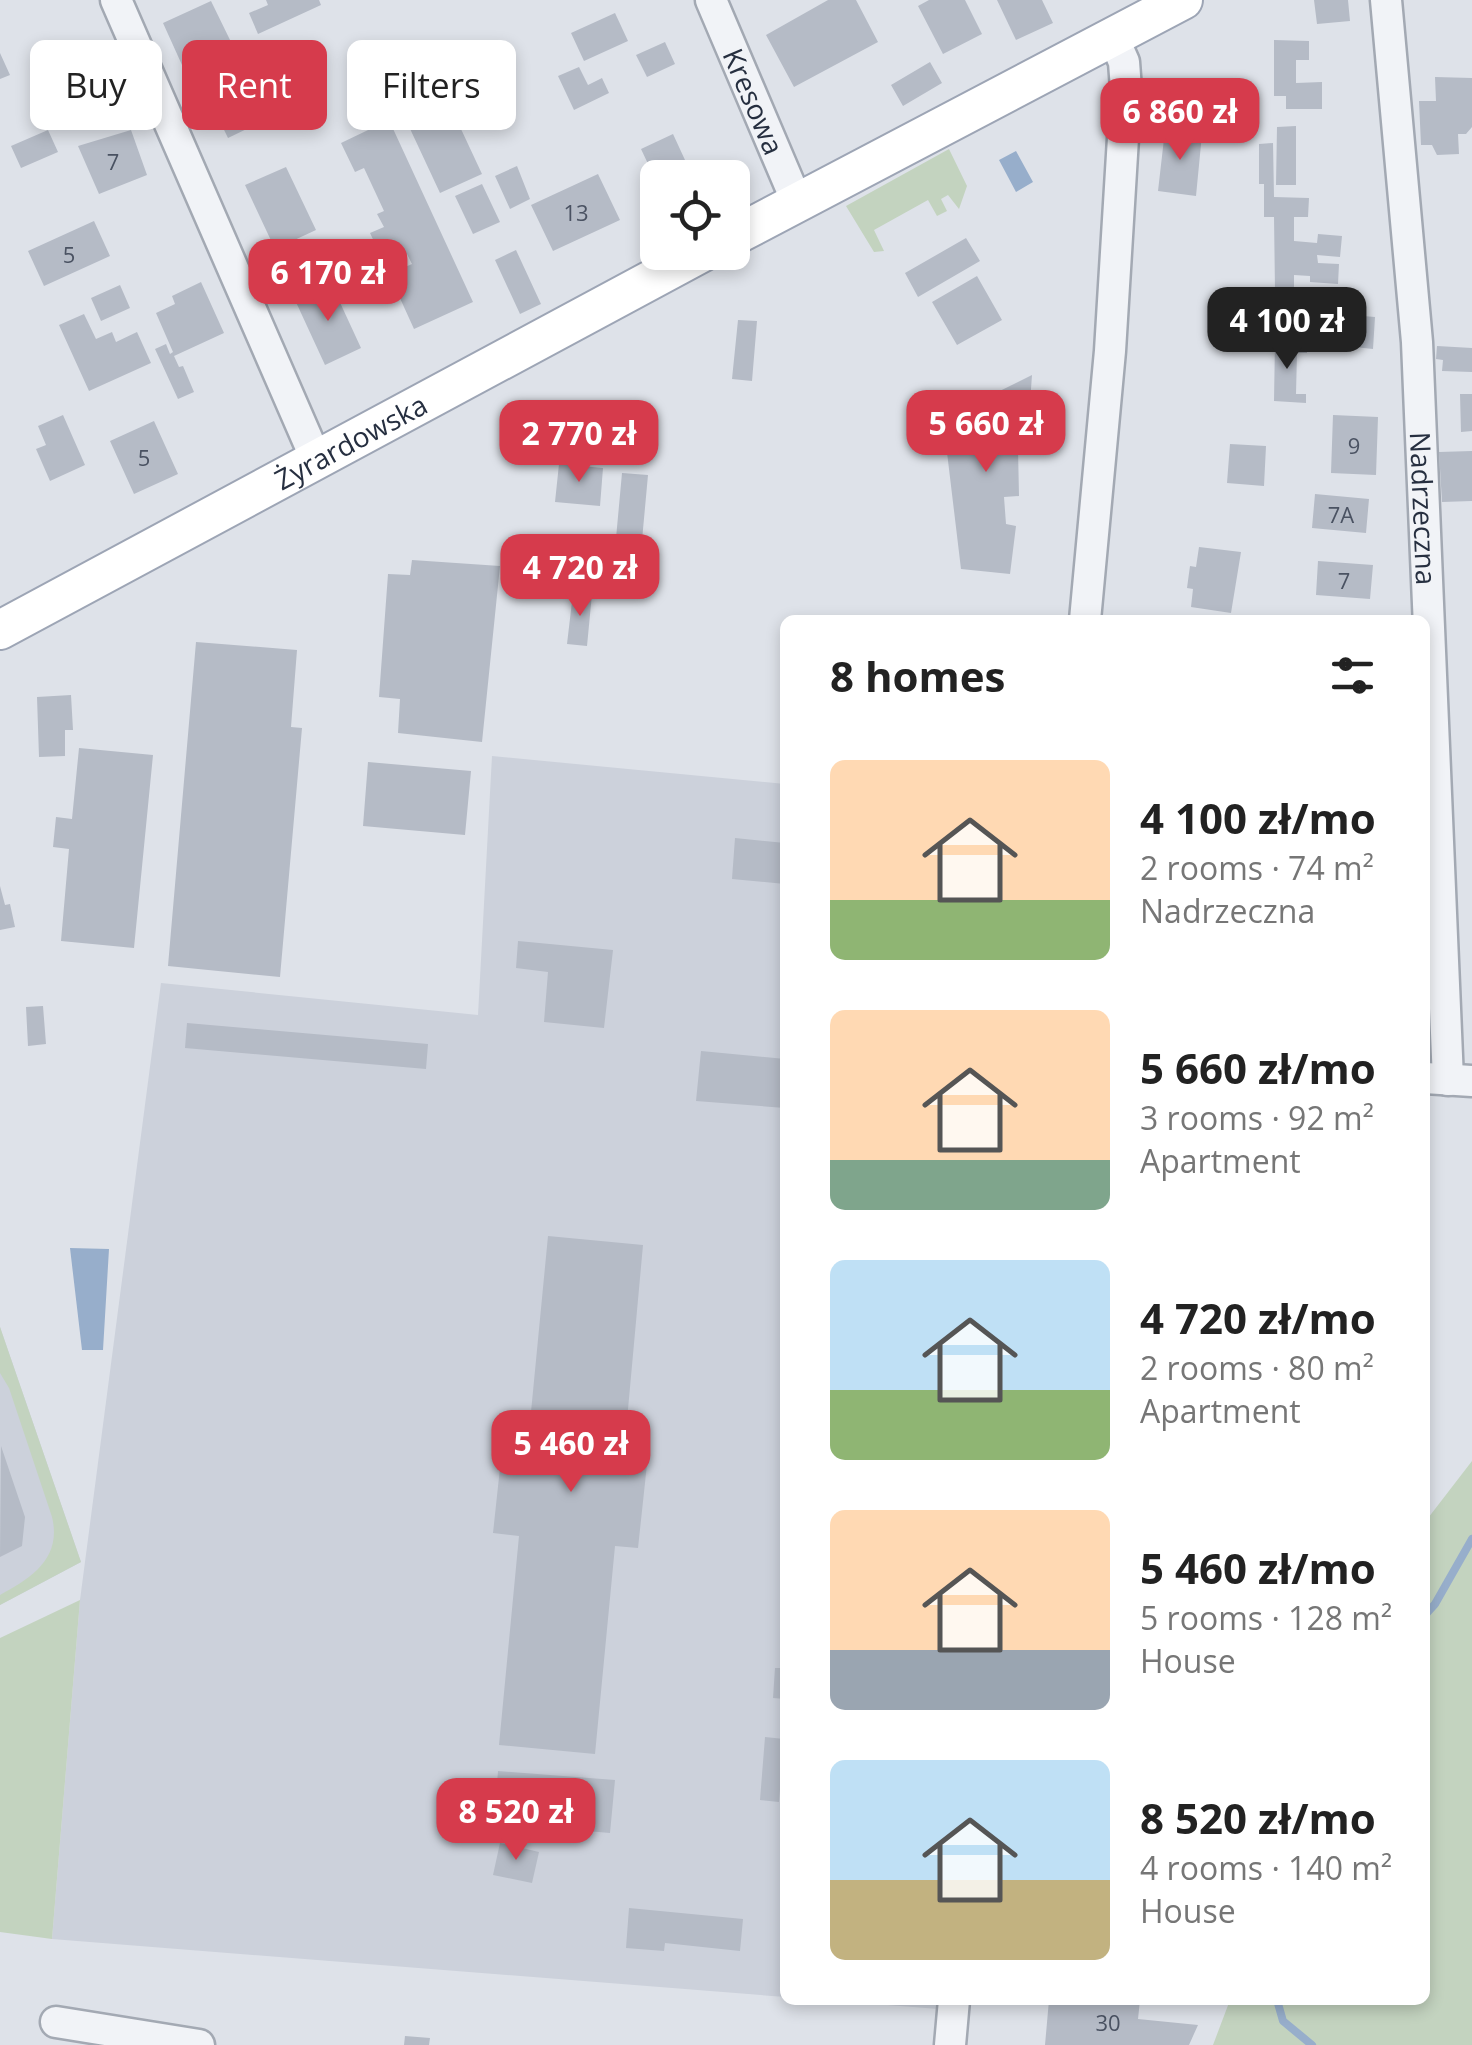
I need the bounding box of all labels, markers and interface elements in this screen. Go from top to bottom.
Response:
chip: Buy [30,40,162,130]
chip: Rent [182,40,327,130]
chip: Filters [347,40,516,130]
street label: Kresowa [715,42,793,160]
pin: 6 860 zł [1077,78,1283,163]
text: 6 860 zł [1122,89,1238,132]
house number: 7 [107,146,119,176]
map controls [640,160,750,270]
button: locate [640,160,750,270]
house number: 13 [563,197,589,227]
house number: 5 [63,239,75,269]
pin: 6 170 zł [225,239,431,324]
text: 6 170 zł [270,250,386,293]
pin: 4 100 zł [1184,287,1390,372]
text: 4 100 zł [1229,298,1345,341]
street label: Żyrardowska [268,385,433,498]
pin: 5 660 zł [883,390,1089,475]
pin: 2 770 zł [476,400,682,485]
text: 5 660 zł [928,401,1044,444]
text: 2 770 zł [521,411,637,454]
house number: 9 [1348,430,1360,460]
street label: Nadrzeczna [1402,431,1446,586]
house number: 5 [138,442,150,472]
house number: 7A [1328,499,1354,529]
pin: 4 720 zł [477,534,683,619]
text: 4 720 zł [522,545,638,588]
house number: 7 [1338,565,1350,595]
text: 8 homes [830,647,1005,704]
icon: filters [1325,648,1380,703]
text: 4 100 zł/mo [1140,789,1376,846]
icon: home [910,800,1030,920]
text: 2 rooms · 74 m² [1140,846,1374,889]
text: Nadrzeczna [1140,889,1315,932]
text: 5 660 zł/mo [1140,1039,1376,1096]
icon: home [910,1050,1030,1170]
text: 3 rooms · 92 m² [1140,1096,1374,1139]
text: Apartment [1140,1139,1301,1182]
text: 4 720 zł/mo [1140,1289,1376,1346]
icon: home [910,1300,1030,1420]
text: 2 rooms · 80 m² [1140,1346,1374,1389]
text: Apartment [1140,1389,1301,1432]
pin: 5 460 zł [468,1410,674,1495]
text: 5 460 zł [513,1421,629,1464]
text: 5 460 zł/mo [1140,1539,1376,1596]
icon: home [910,1550,1030,1670]
text: 5 rooms · 128 m² [1140,1596,1392,1639]
text: House [1140,1639,1236,1682]
pin: 8 520 zł [413,1778,619,1863]
text: 8 520 zł [458,1789,574,1832]
text: 8 520 zł/mo [1140,1789,1376,1846]
icon: home [910,1800,1030,1920]
text: 4 rooms · 140 m² [1140,1846,1392,1889]
text: House [1140,1889,1236,1932]
house number: 30 [1095,2007,1121,2037]

